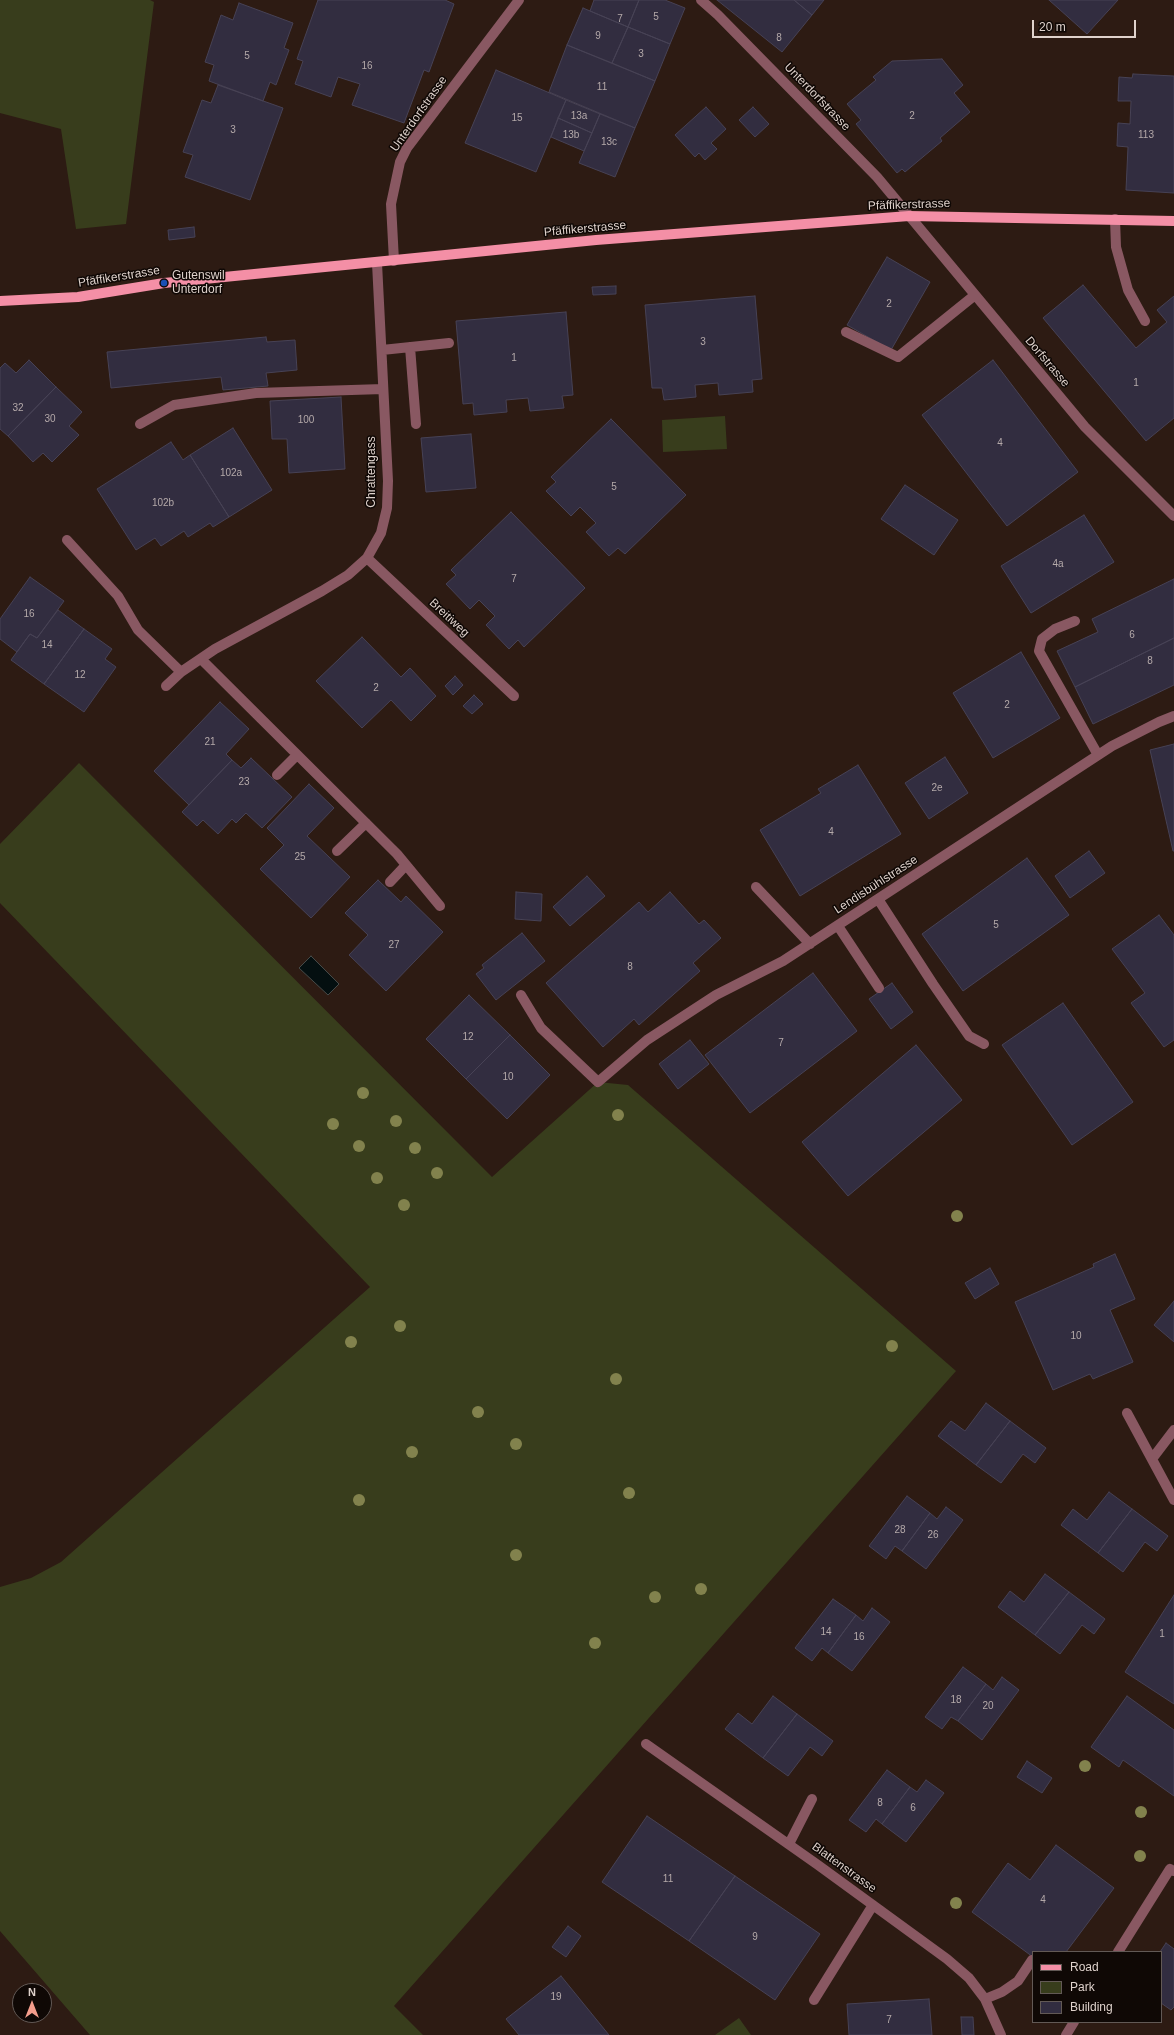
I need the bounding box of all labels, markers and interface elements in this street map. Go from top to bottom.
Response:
house number: 5 [653,11,659,23]
scale bar [1034,12,1138,38]
house number: 7 [617,13,623,25]
text: 20 m [1039,20,1066,34]
house number: 9 [595,30,601,42]
house number: 8 [776,32,782,44]
house number: 3 [638,48,644,60]
house number: 5 [244,50,250,62]
house number: 16 [361,60,373,72]
street label: Unterdorfstrasse [781,60,853,134]
street label: Unterdorfstrasse [388,74,450,154]
house number: 11 [597,81,607,93]
house number: 13a [571,110,587,122]
house number: 2 [909,110,915,122]
house number: 15 [511,112,523,124]
house number: 3 [230,124,236,136]
house number: 13b [563,129,579,141]
house number: 113 [1138,129,1154,141]
house number: 13c [601,136,617,148]
street label: Pfäffikerstrasse [868,196,950,214]
street label: Pfäffikerstrasse [543,218,627,240]
street label: Pfäffikerstrasse [77,263,161,291]
place label: Gutenswil Unterdorf [172,269,225,297]
marker: Gutenswil Unterdorf [159,278,169,288]
house number: 2 [886,298,892,310]
street label: Dorfstrasse [1022,334,1072,390]
house number: 3 [700,336,706,348]
house number: 1 [511,352,517,364]
house number: 1 [1133,377,1139,389]
house number: 32 [12,402,24,414]
house number: 30 [44,413,56,425]
house number: 100 [298,414,314,426]
street label: Chrattengass [365,436,379,508]
house number: 4 [997,437,1003,449]
house number: 102a [220,467,242,479]
house number: 5 [611,481,617,493]
house number: 102b [152,497,174,509]
house number: 4a [1052,558,1064,570]
house number: 7 [511,573,517,585]
street label: Breitiweg [426,596,472,640]
house number: 16 [23,608,35,620]
house number: 6 [1129,629,1135,641]
house number: 14 [41,639,53,651]
house number: 8 [1147,655,1153,667]
house number: 12 [74,669,86,681]
house number: 2 [373,682,379,694]
house number: 2 [1004,699,1010,711]
house number: 21 [204,736,216,748]
house number: 23 [238,776,250,788]
house number: 2e [931,782,943,794]
house number: 4 [828,826,834,838]
house number: 25 [294,851,306,863]
street label: Lendisbühlstrasse [832,853,920,917]
house number: 5 [993,919,999,931]
house number: 27 [388,939,400,951]
house number: 8 [627,961,633,973]
house number: 12 [462,1031,474,1043]
house number: 7 [778,1037,784,1049]
house number: 10 [502,1071,514,1083]
house number: 10 [1070,1330,1082,1342]
house number: 28 [894,1524,906,1536]
house number: 26 [927,1529,939,1541]
house number: 14 [820,1626,832,1638]
house number: 1 [1159,1628,1165,1640]
house number: 16 [853,1631,865,1643]
house number: 18 [950,1694,962,1706]
house number: 20 [982,1700,994,1712]
house number: 8 [877,1797,883,1809]
house number: 6 [910,1802,916,1814]
street label: Blattenstrasse [809,1840,879,1896]
house number: 11 [663,1873,673,1885]
house number: 4 [1040,1894,1046,1906]
house number: 9 [752,1931,758,1943]
legend [1032,1951,1162,2023]
text: Road [1070,1960,1099,1974]
text: Park [1070,1980,1095,1994]
north arrow [12,1983,52,2023]
text: N [28,1986,36,1998]
house number: 19 [550,1991,562,2003]
text: Building [1070,2000,1113,2014]
house number: 7 [886,2014,892,2026]

